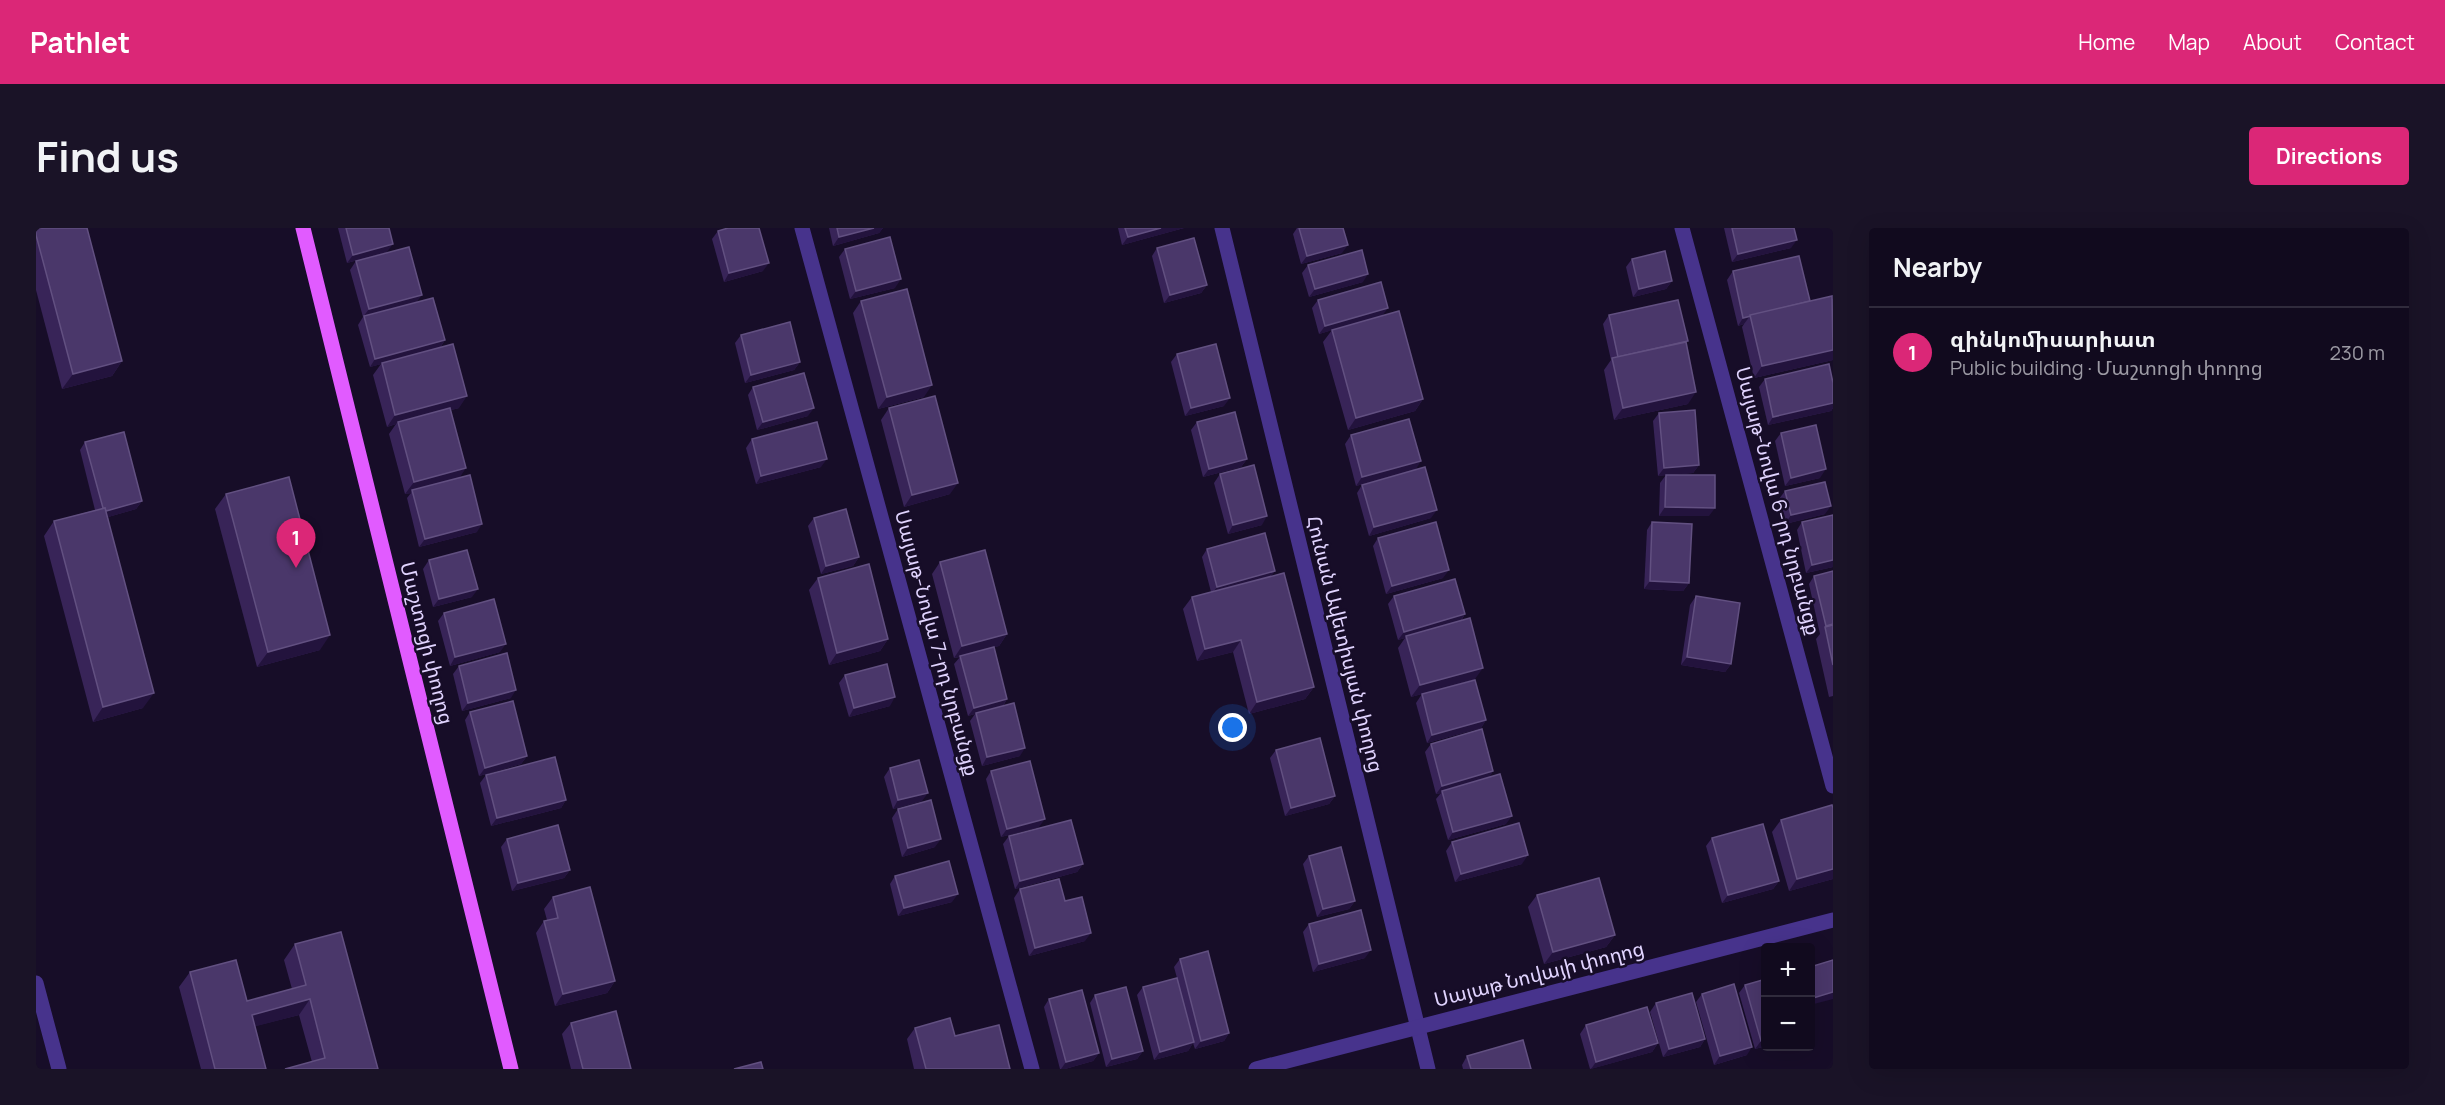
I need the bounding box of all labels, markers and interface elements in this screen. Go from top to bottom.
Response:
text: Pathlet [30,23,130,61]
text: Home [2078,28,2135,56]
text: Map [2168,28,2210,56]
text: About [2243,28,2302,56]
text: Contact [2335,28,2415,56]
text: Find us [36,127,179,185]
button: Directions [2249,127,2409,185]
text: Nearby [1893,249,1982,285]
text: զինկոմիսարիատ [1950,324,2156,354]
text: 1 [1908,339,1917,366]
text: 230 m [2329,339,2385,366]
text: Public building · Մաշտոցի փողոց [1950,354,2263,381]
street label: Սայաթ-Նովա 6-րդ նրբանցք [1730,364,1827,638]
street label: Սայաթ-Նովա 7-րդ նրբանցք [889,507,986,779]
street label: Հունան Ավետիսյան փողոց [1300,513,1390,775]
pin: 1 [276,518,316,568]
street label: Մաշտոցի փողոց [394,559,461,727]
your location [1218,713,1247,742]
street label: Սայաթ Նովայի փողոց [1431,934,1647,1013]
map controls [1761,943,1815,1051]
button: + [1761,943,1815,997]
button: − [1761,997,1815,1051]

